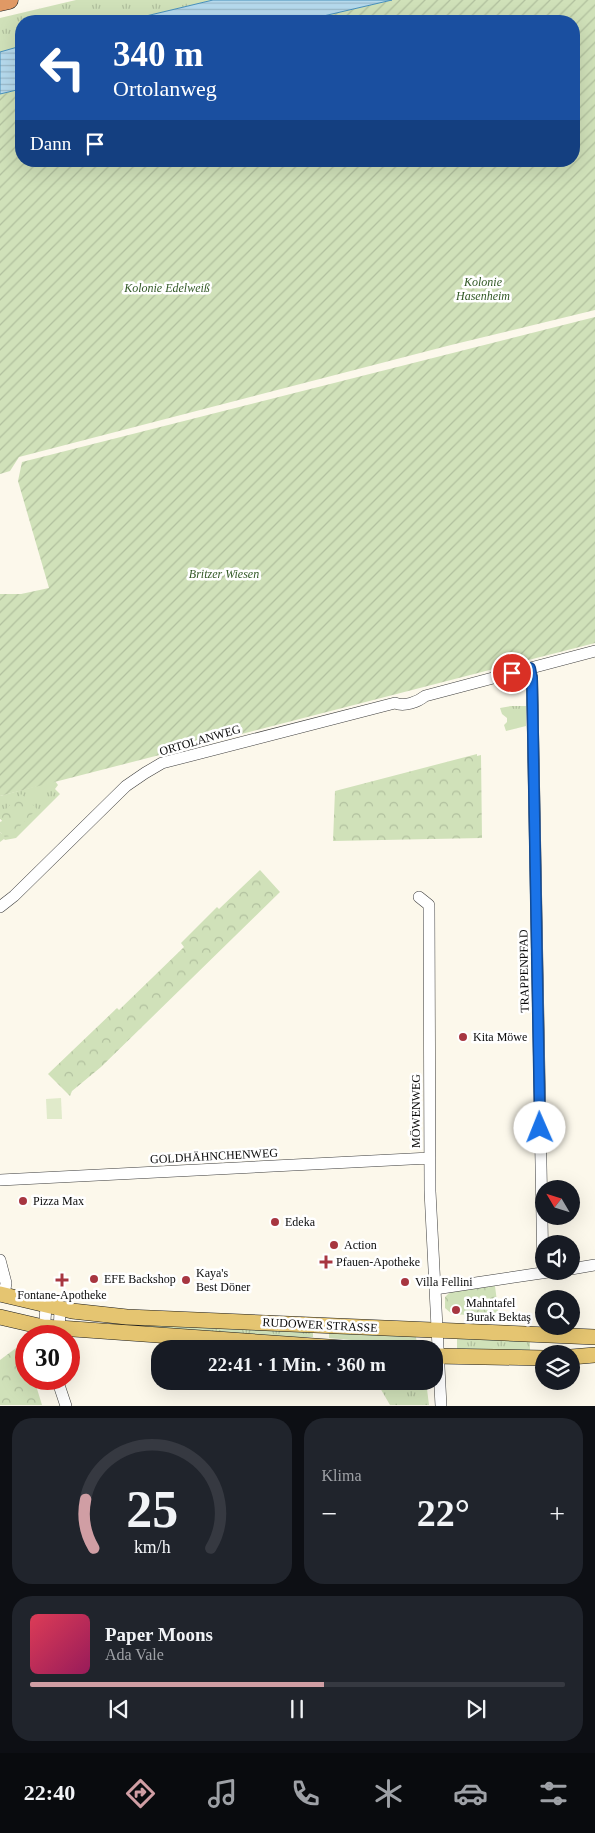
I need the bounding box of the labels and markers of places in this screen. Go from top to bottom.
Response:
pin [491,652,533,694]
place label: Kita Möwe [473,1030,527,1044]
marker: Kita Möwe [457,1031,469,1043]
place label: Pizza Max [33,1194,84,1208]
marker: Pizza Max [17,1195,29,1207]
place label: Edeka [285,1215,316,1229]
marker: Edeka [269,1216,281,1228]
place label: Action [344,1238,377,1252]
marker: Action [328,1239,340,1251]
place label: Pfauen-Apotheke [336,1255,420,1269]
marker: Pfauen-Apotheke [320,1256,332,1268]
place label: Kaya's Best Döner [196,1266,250,1294]
place label: EFE Backshop [104,1272,176,1286]
marker: EFE Backshop [88,1273,100,1285]
marker: Fontane-Apotheke [56,1274,68,1286]
marker: Kaya's Best Döner [180,1274,192,1286]
place label: Villa Fellini [415,1275,473,1289]
marker: Villa Fellini [399,1276,411,1288]
place label: Fontane-Apotheke [17,1288,107,1302]
place label: Mahntafel Burak Bektaş [466,1296,531,1324]
marker: Mahntafel Burak Bektaş [450,1304,462,1316]

